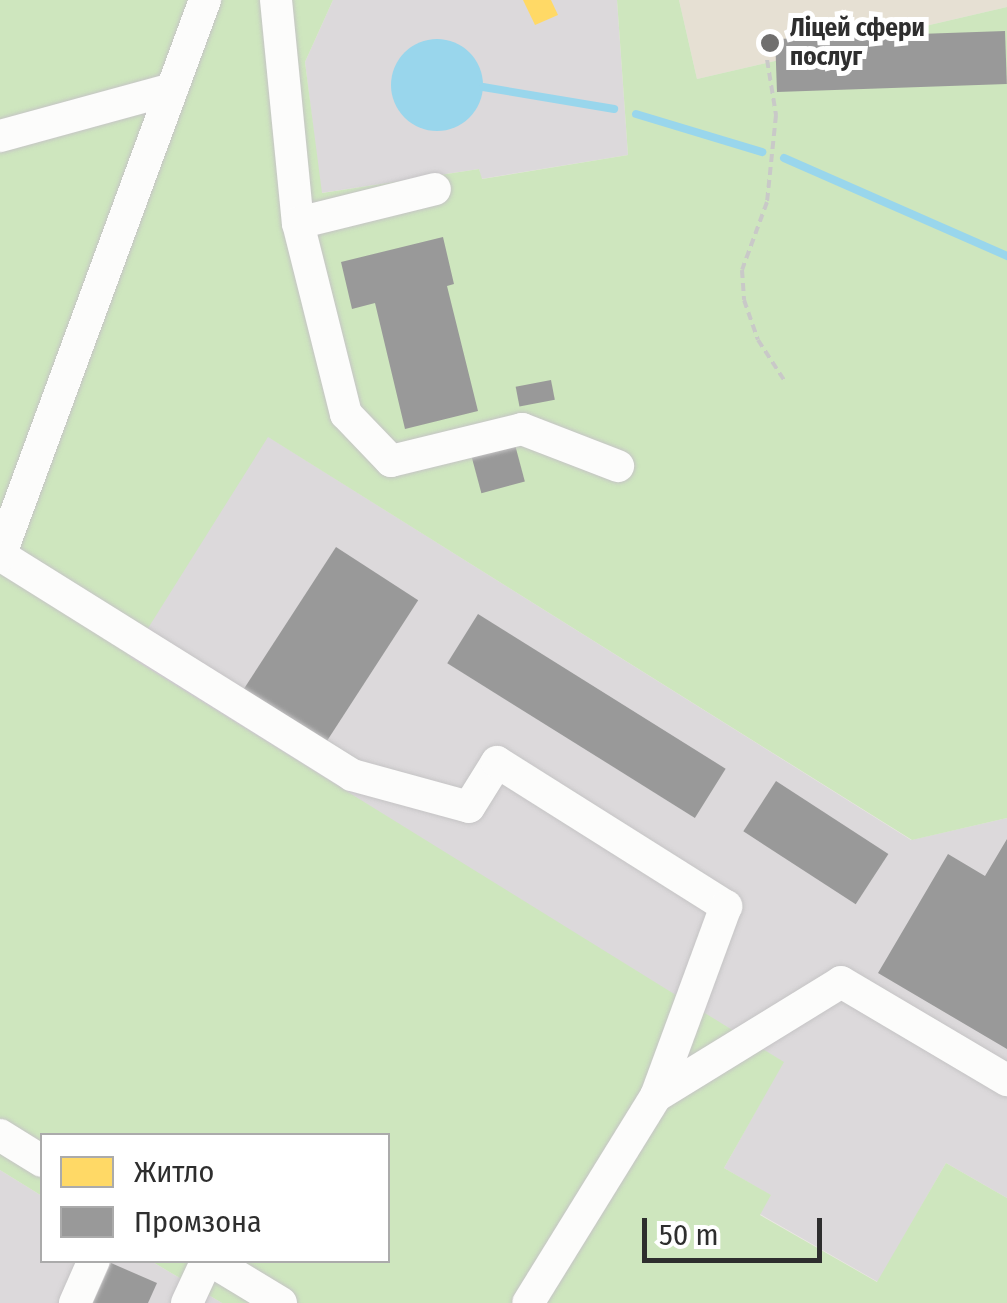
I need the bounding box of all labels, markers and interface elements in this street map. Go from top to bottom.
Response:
place label: Ліцей сфери послуг [790,14,925,73]
marker: Ліцей сфери послуг [759,32,781,54]
legend [40,1133,390,1263]
text: Житло [134,1154,214,1190]
scale bar [647,1198,827,1260]
text: Промзона [134,1204,262,1240]
text: 50 m [659,1217,719,1253]

